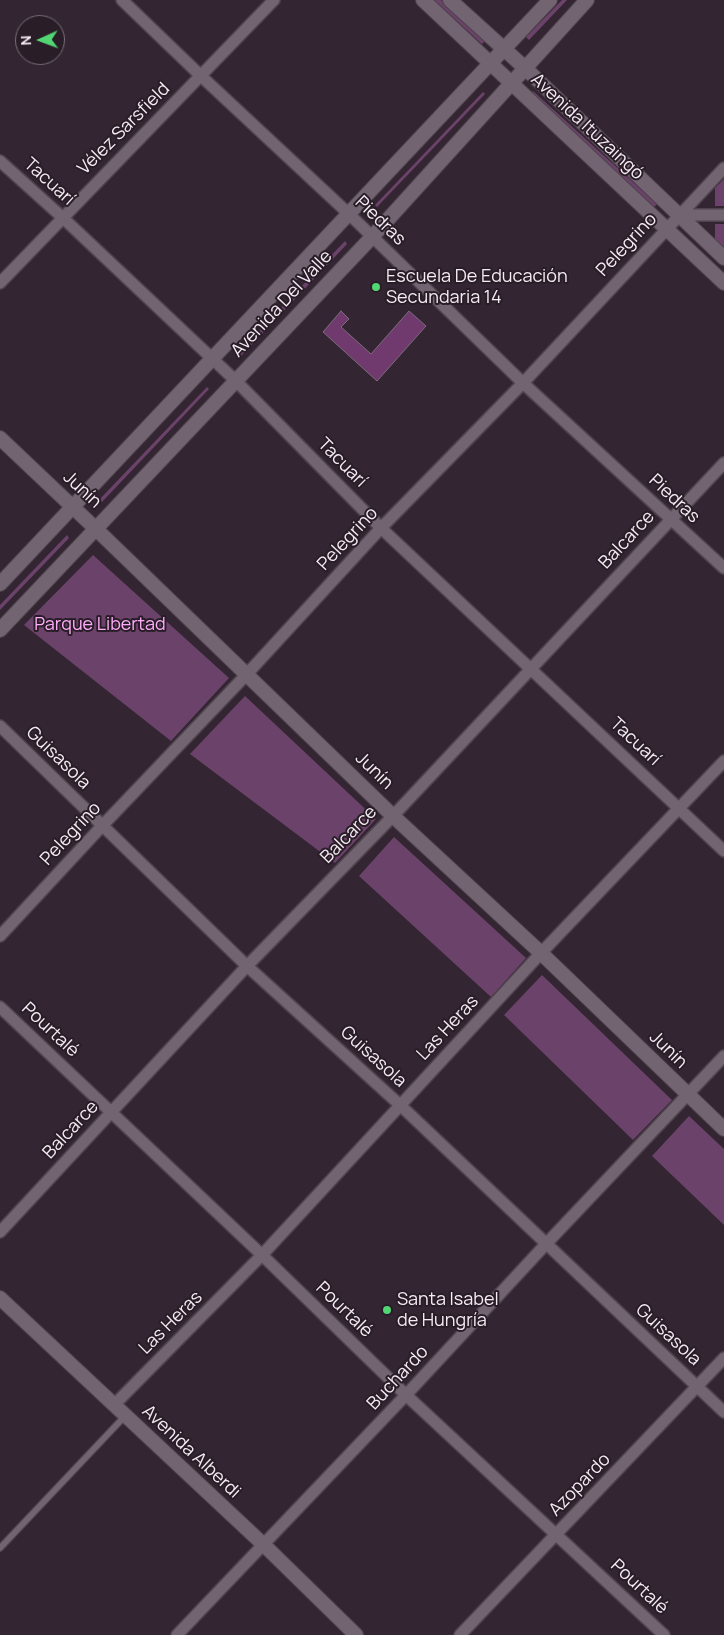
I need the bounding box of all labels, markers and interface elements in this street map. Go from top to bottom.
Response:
north arrow [15,15,65,65]
text: N [16,35,35,46]
street label: Avenida Ituzaingó [526,69,648,185]
street label: Vélez Sarsfield [73,78,175,180]
street label: Tacuarí [19,154,79,210]
street label: Piedras [350,192,410,250]
street label: Pelegrino [592,209,662,281]
street label: Avenida Del Valle [227,246,337,362]
place label: Escuela De Educación Secundaria 14 [386,266,568,308]
marker: Escuela De Educación Secundaria 14 [370,281,382,293]
street label: Tacuarí [313,434,371,492]
street label: Junín [58,467,106,513]
street label: Piedras [644,470,704,528]
street label: Pelegrino [313,503,383,575]
street label: Balcarce [595,506,659,574]
park label: Parque Libertad [34,614,166,636]
street label: Tacuarí [605,713,665,771]
street label: Guisasola [21,722,95,794]
street label: Junín [350,748,398,794]
street label: Pelegrino [36,798,106,870]
street label: Balcarce [316,802,382,868]
street label: Las Heras [413,991,483,1065]
street label: Pourtalé [17,998,83,1062]
street label: Guisasola [336,1022,410,1092]
street label: Junín [644,1027,692,1073]
street label: Balcarce [39,1096,103,1164]
street label: Pourtalé [311,1278,377,1342]
street label: Las Heras [135,1287,207,1359]
place label: Santa Isabel de Hungría [397,1289,499,1332]
street label: Guisasola [631,1299,705,1371]
marker: Santa Isabel de Hungría [381,1304,393,1316]
street label: Buchardo [363,1341,433,1415]
street label: Avenida Alberdi [137,1401,245,1503]
street label: Azopardo [545,1449,615,1521]
street label: Pourtalé [606,1555,672,1619]

